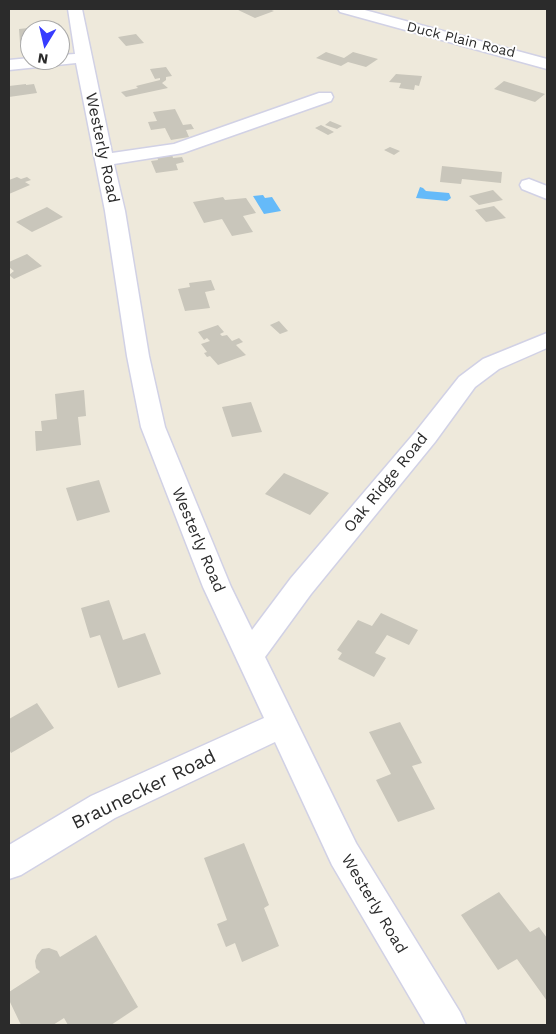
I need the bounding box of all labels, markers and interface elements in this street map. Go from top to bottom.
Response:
street label: Duck Plain Road [405,18,517,62]
north arrow [20,20,70,70]
text: N [36,50,49,68]
street label: Westerly Road [81,91,123,205]
street label: Oak Ridge Road [340,429,432,537]
street label: Westerly Road [167,485,229,595]
street label: Braunecker Road [68,745,220,835]
street label: Westerly Road [337,851,411,957]

